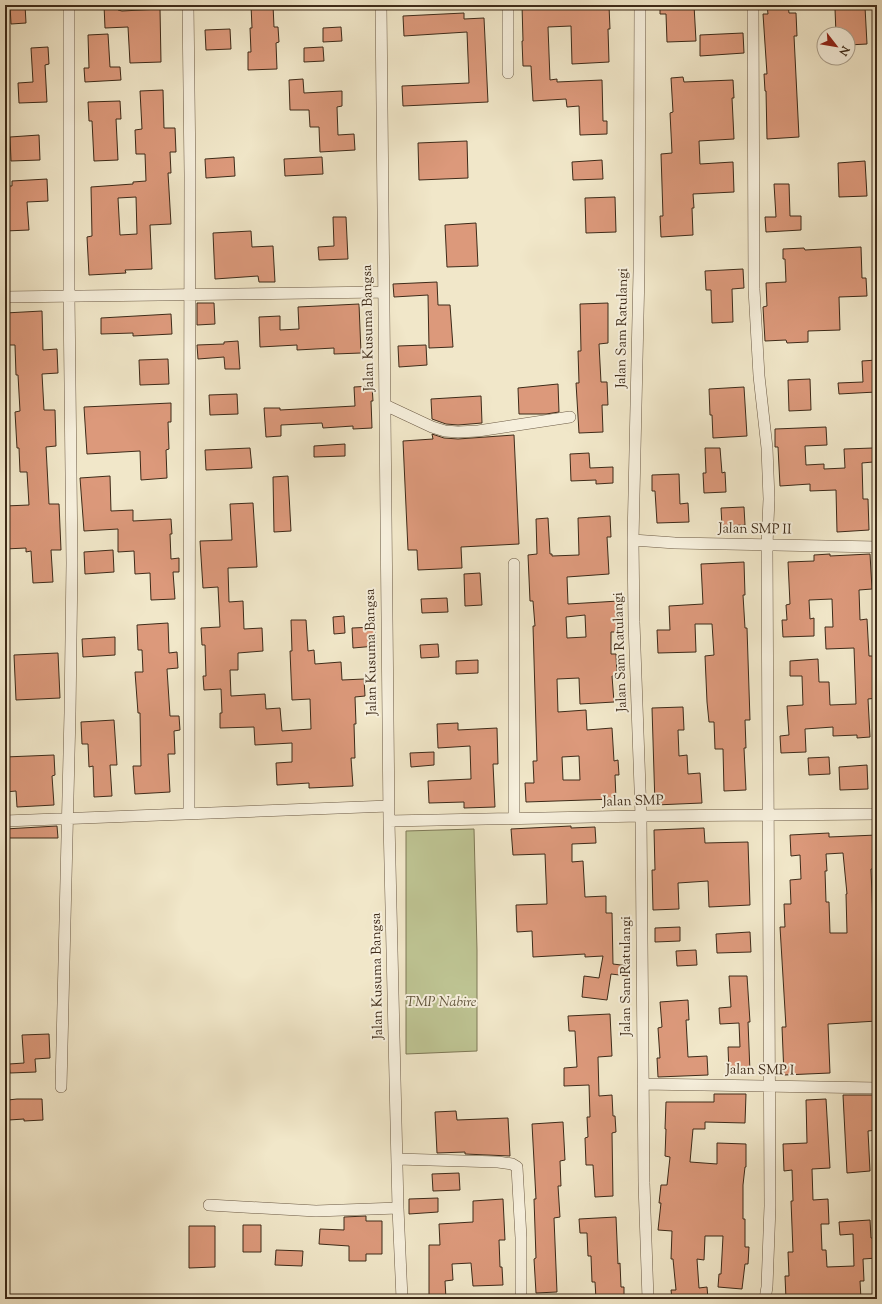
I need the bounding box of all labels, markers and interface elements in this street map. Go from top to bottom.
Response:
north arrow [816,26,856,66]
text: N [834,42,853,59]
street label: Jalan Kusuma Bangsa [358,264,380,392]
street label: Jalan Sam Ratulangi [612,268,634,389]
street label: Jalan SMP II [717,519,792,541]
street label: Jalan Kusuma Bangsa [361,588,383,716]
street label: Jalan Sam Ratulangi [609,592,633,713]
street label: Jalan SMP [601,791,664,813]
street label: Jalan Kusuma Bangsa [367,912,389,1040]
street label: Jalan Sam Ratulangi [617,916,637,1037]
park label: TMP Nabire [406,993,477,1013]
street label: Jalan SMP I [725,1060,795,1082]

